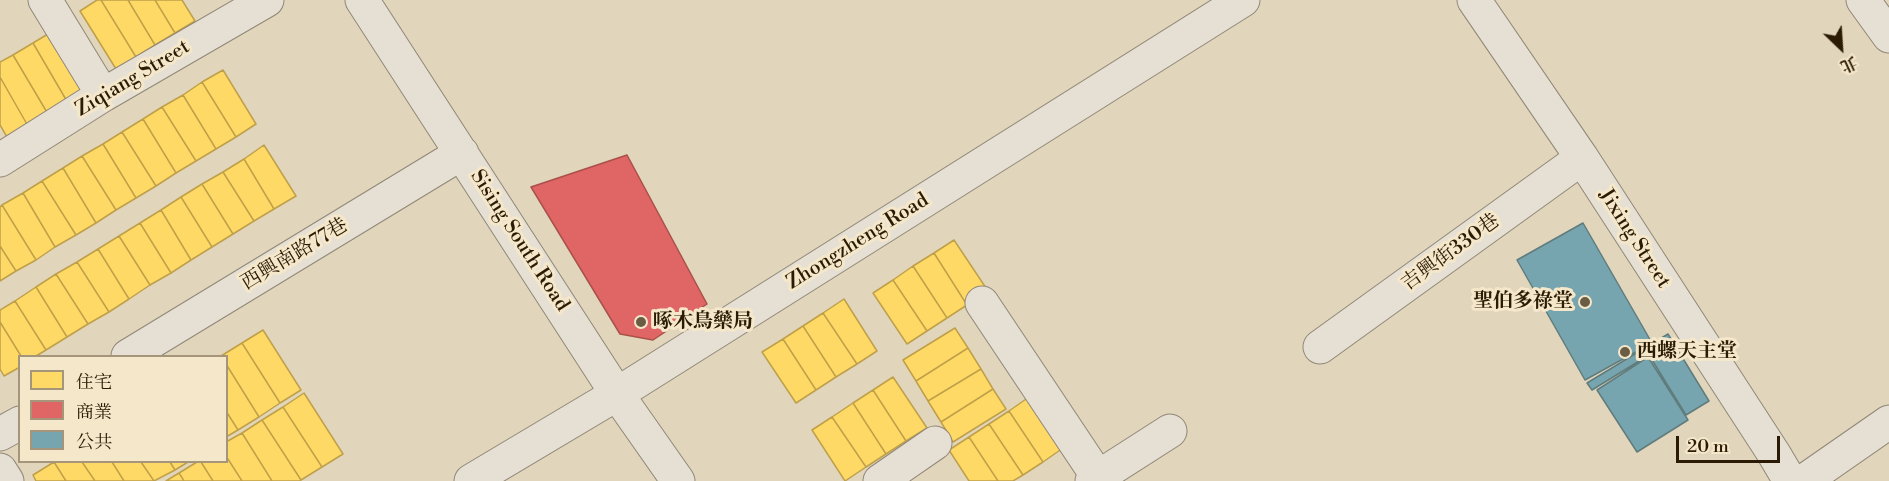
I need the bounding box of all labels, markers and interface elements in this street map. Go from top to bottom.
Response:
north arrow [1811,18,1871,78]
street label: Ziqiang Street [72,36,194,122]
text: 北 [1837,52,1860,77]
street label: Sising South Road [464,166,574,316]
street label: Jixing Street [1593,185,1675,293]
street label: Zhongzheng Road [783,189,933,295]
street label: 吉興街330巷 [1397,209,1505,297]
street label: 西興南路77巷 [237,214,353,296]
place label: 聖伯多祿堂 [1473,290,1573,314]
marker: 聖伯多祿堂 [1578,295,1592,309]
place label: 啄木鳥藥局 [653,310,753,334]
marker: 啄木鳥藥局 [634,315,648,329]
place label: 西螺天主堂 [1637,340,1737,364]
marker: 西螺天主堂 [1618,345,1632,359]
legend [18,355,228,463]
text: 住宅 [76,371,112,394]
text: 商業 [76,401,112,424]
scale bar [1679,424,1782,462]
text: 公共 [76,431,112,454]
text: 20 m [1687,435,1729,458]

